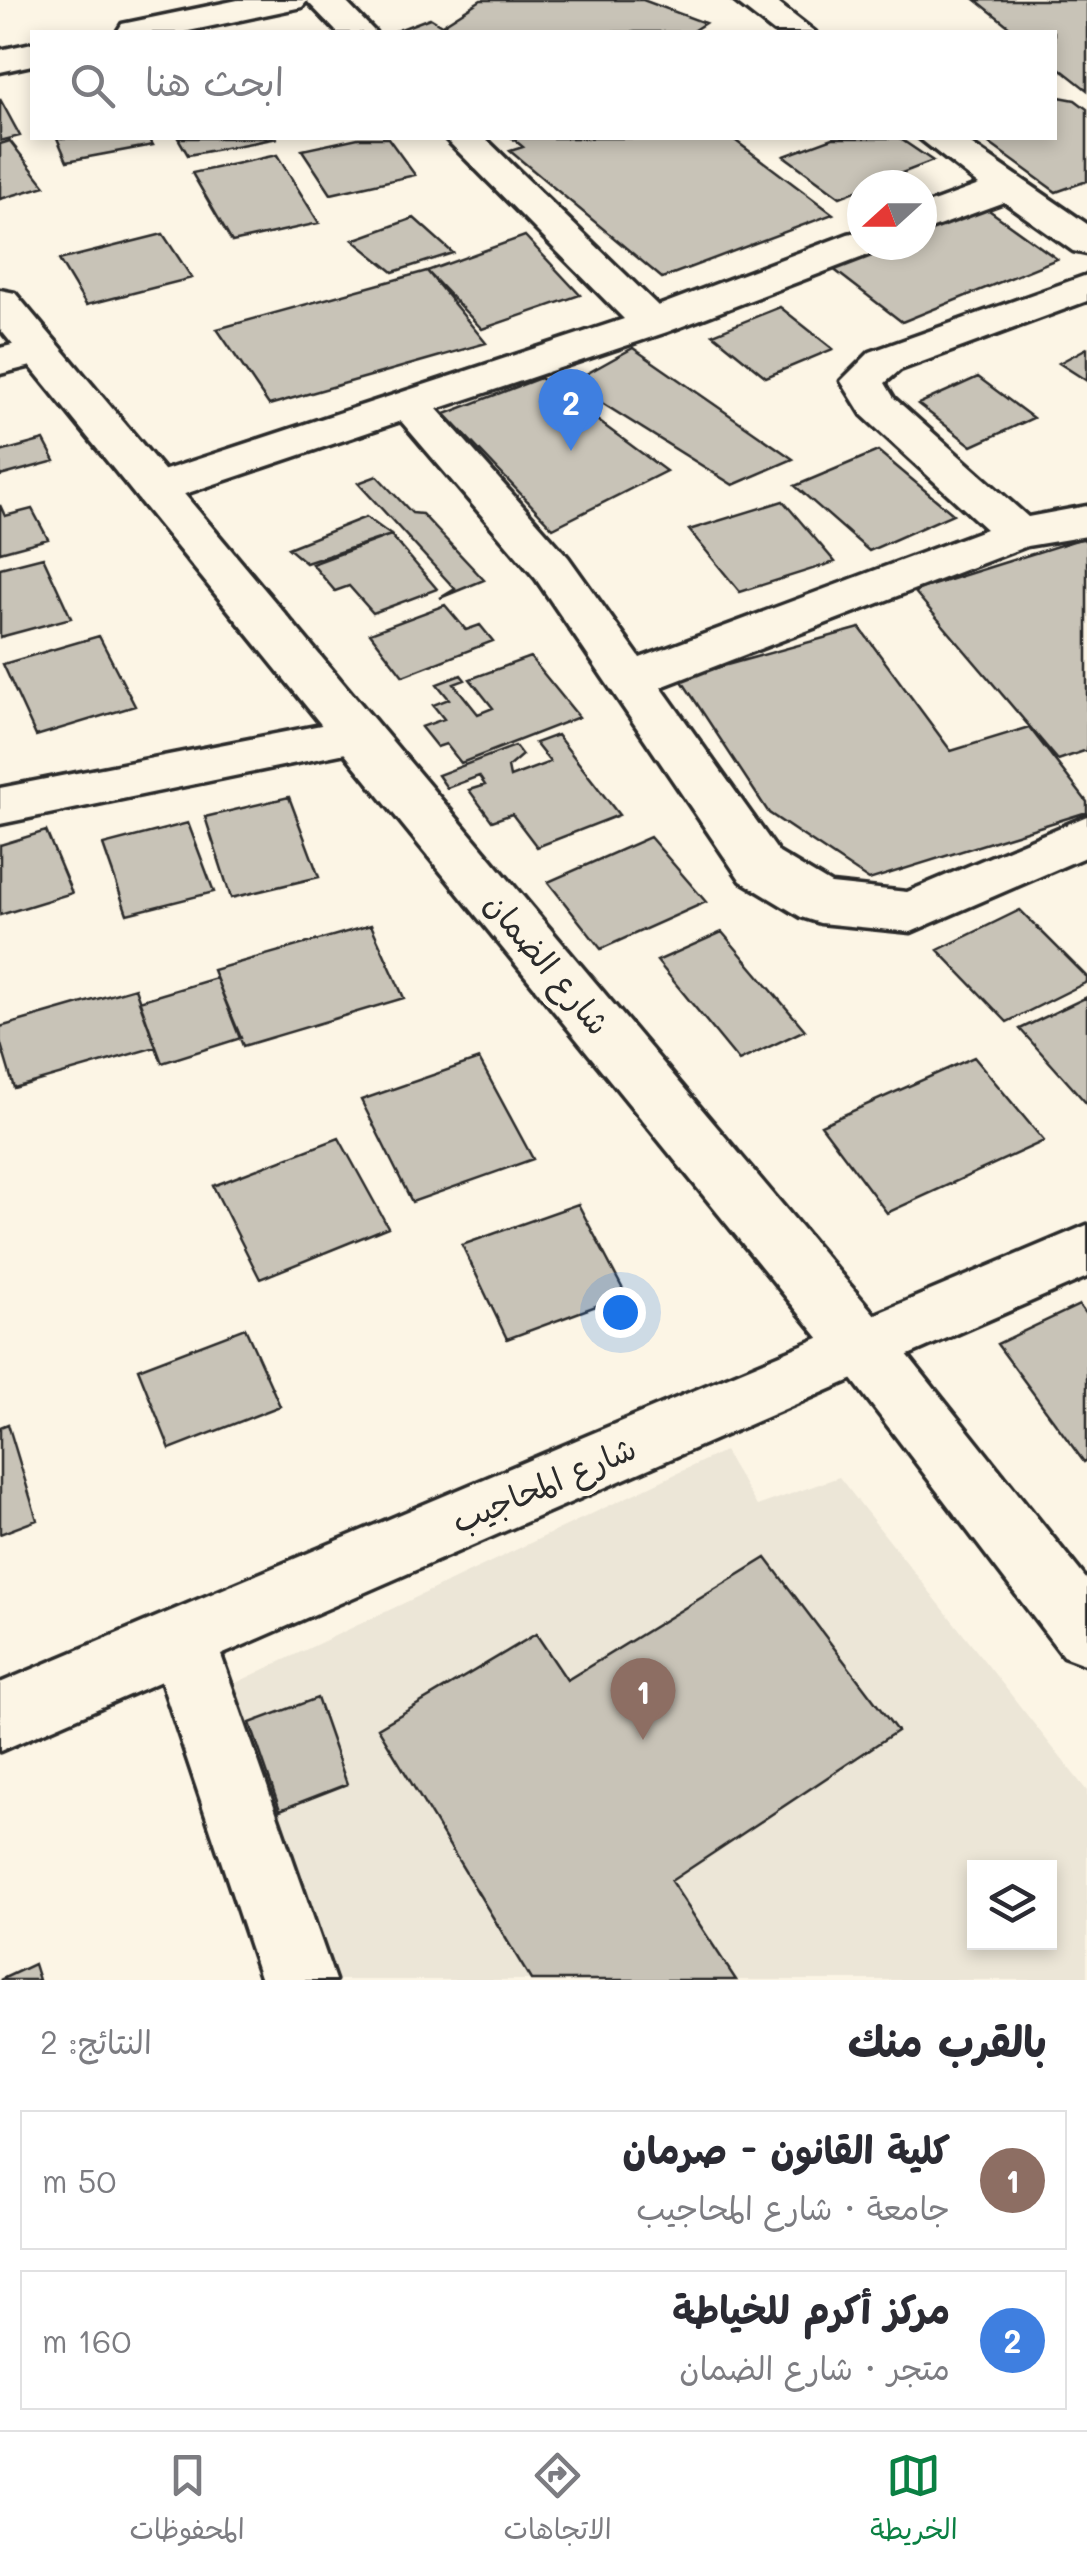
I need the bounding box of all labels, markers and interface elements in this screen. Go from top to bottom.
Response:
search box [30,30,1057,140]
text: ابحث هنا [145,56,284,106]
icon: search [65,58,120,113]
north arrow [847,170,937,260]
pin: 2 [538,368,604,451]
street label: شارع الضمان [474,883,620,1045]
your location [595,1287,646,1338]
street label: شارع المحاجيب [445,1426,643,1544]
pin: 1 [610,1658,676,1740]
map controls [967,1860,1057,1950]
button: layers [967,1860,1057,1950]
text: بالقرب منك [848,2013,1047,2068]
text: النتائج: 2 [40,2020,152,2062]
text: كلية القانون - صرمان [622,2124,950,2174]
text: 50 m [42,2159,116,2201]
text: 1 [1005,2159,1020,2201]
text: جامعة · شارع المحاجيب [636,2186,950,2228]
text: مركز أكرم للخياطة [672,2284,950,2334]
text: 160 m [42,2319,131,2361]
text: 2 [1004,2319,1021,2361]
text: متجر · شارع الضمان [679,2346,950,2388]
tab: المحفوظات [129,2448,245,2554]
tab: الاتجاهات [503,2448,612,2554]
tab: الخريطة [870,2448,958,2554]

